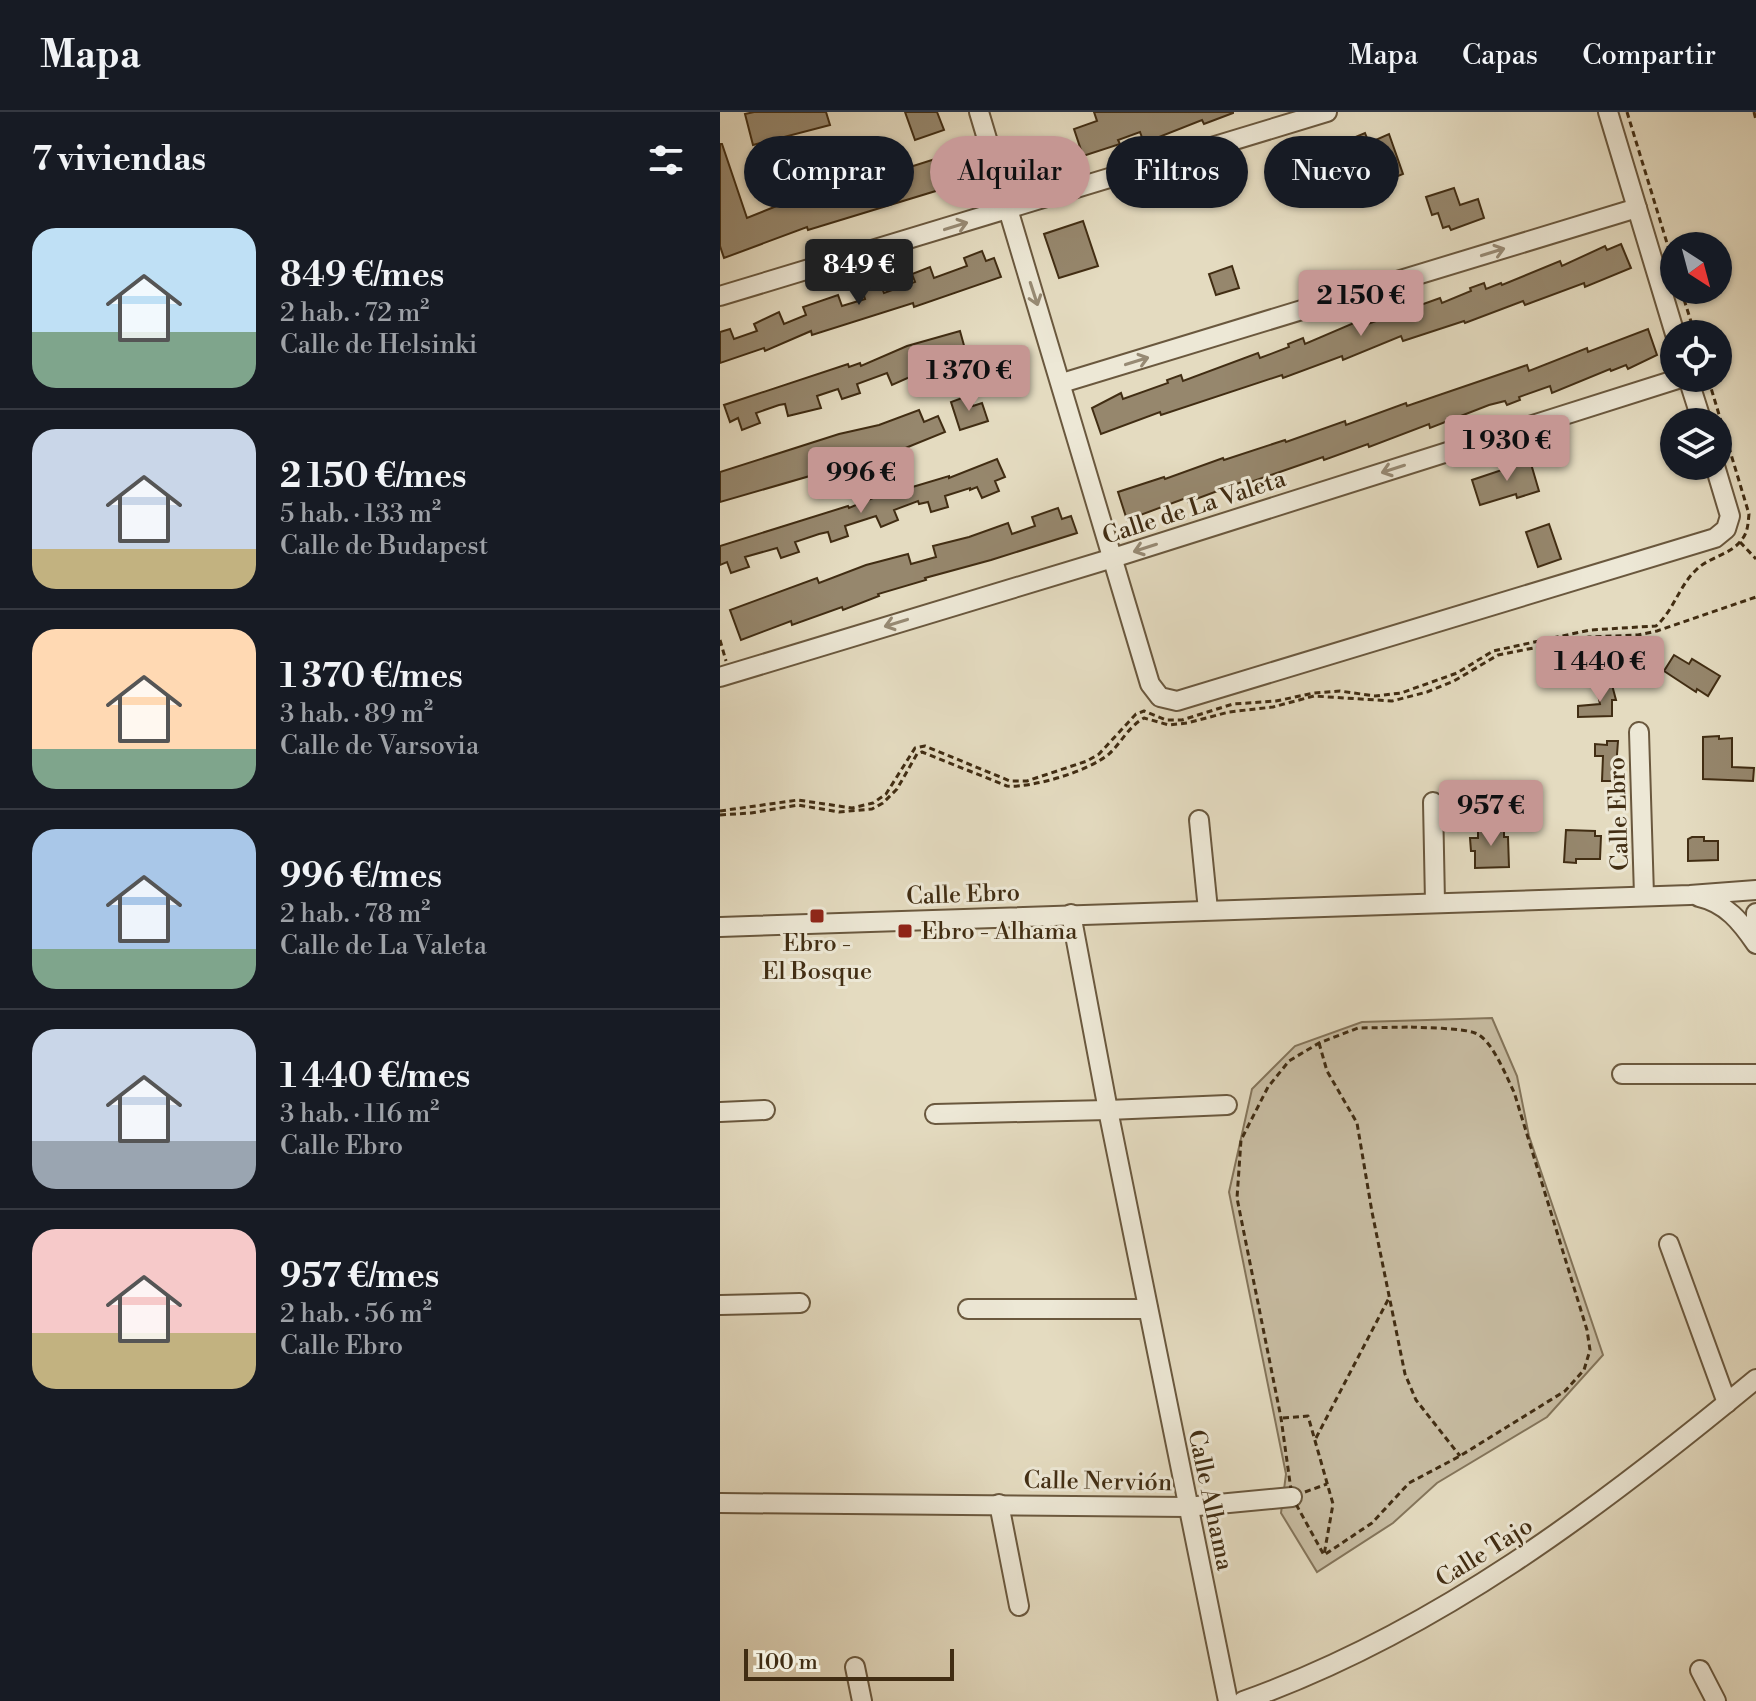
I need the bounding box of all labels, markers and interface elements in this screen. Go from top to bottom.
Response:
text: Mapa [40,32,140,79]
text: Mapa [1349,38,1418,73]
text: Capas [1462,38,1538,73]
text: Compartir [1582,38,1716,73]
chip: Comprar [744,136,914,208]
chip: Alquilar [930,136,1090,208]
chip: Filtros [1106,136,1248,208]
chip: Nuevo [1264,136,1399,208]
icon: filters [644,138,688,182]
text: 7 viviendas [32,139,206,181]
one-way arrow [942,218,968,233]
north arrow [1660,232,1732,304]
map controls [1660,232,1732,480]
pin: 849 € [803,239,915,307]
one-way arrow [1479,244,1505,259]
text: 849 € [823,249,895,281]
text: 849 €/mes [280,255,444,297]
icon: home [96,260,192,356]
pin: 2 150 € [1287,270,1435,338]
text: 2 150 € [1317,280,1406,312]
one-way arrow [1028,281,1042,306]
text: 2 hab. · 72 m² [280,297,429,329]
button: locate [1660,320,1732,392]
text: Calle de Helsinki [280,329,477,361]
pin: 1 370 € [895,345,1043,413]
one-way arrow [1124,353,1149,367]
text: 1 370 € [926,355,1012,387]
button: layers [1660,408,1732,480]
pin: 1 930 € [1433,415,1581,483]
text: 1 930 € [1463,425,1551,457]
pin: 996 € [805,447,917,515]
text: 2 150 €/mes [280,456,467,498]
text: 996 € [826,457,896,489]
icon: home [96,461,192,557]
one-way arrow [1381,463,1406,478]
street label: Calle de La Valeta [1099,464,1291,552]
text: 5 hab. · 133 m² [280,498,441,530]
text: Calle de Budapest [280,530,488,562]
one-way arrow [1133,541,1159,556]
one-way arrow [884,617,909,632]
pin: 1 440 € [1526,636,1674,704]
text: 1 440 € [1554,646,1646,678]
text: 1 370 €/mes [280,656,463,698]
icon: home [96,661,192,757]
text: 3 hab. · 89 m² [280,698,433,730]
text: Calle de Varsovia [280,730,479,762]
street label: Calle Ebro [1602,757,1636,871]
pin: 957 € [1435,780,1547,848]
text: 957 € [1457,790,1525,822]
text: 996 €/mes [280,856,442,898]
icon: home [96,861,192,957]
street label: Calle Ebro [906,878,1020,912]
text: 2 hab. · 78 m² [280,898,430,930]
marker: Ebro - El Bosque [808,907,826,925]
place label: Ebro - Alhama [921,917,1078,947]
marker: Ebro - Alhama [896,922,914,940]
place label: Ebro - El Bosque [762,929,872,987]
text: Calle de La Valeta [280,930,487,962]
text: 1 440 €/mes [280,1056,470,1098]
icon: home [96,1061,192,1157]
text: 3 hab. · 116 m² [280,1098,439,1130]
text: Calle Ebro [280,1130,403,1162]
text: 957 €/mes [280,1256,439,1298]
icon: home [96,1261,192,1357]
text: 2 hab. · 56 m² [280,1298,432,1330]
text: Calle Ebro [280,1330,403,1362]
street label: Calle Alhama [1180,1427,1240,1574]
street label: Calle Nervión [1023,1466,1173,1498]
street label: Calle Tajo [1430,1511,1539,1594]
scale bar [744,1645,954,1681]
text: 100 m [756,1649,818,1676]

